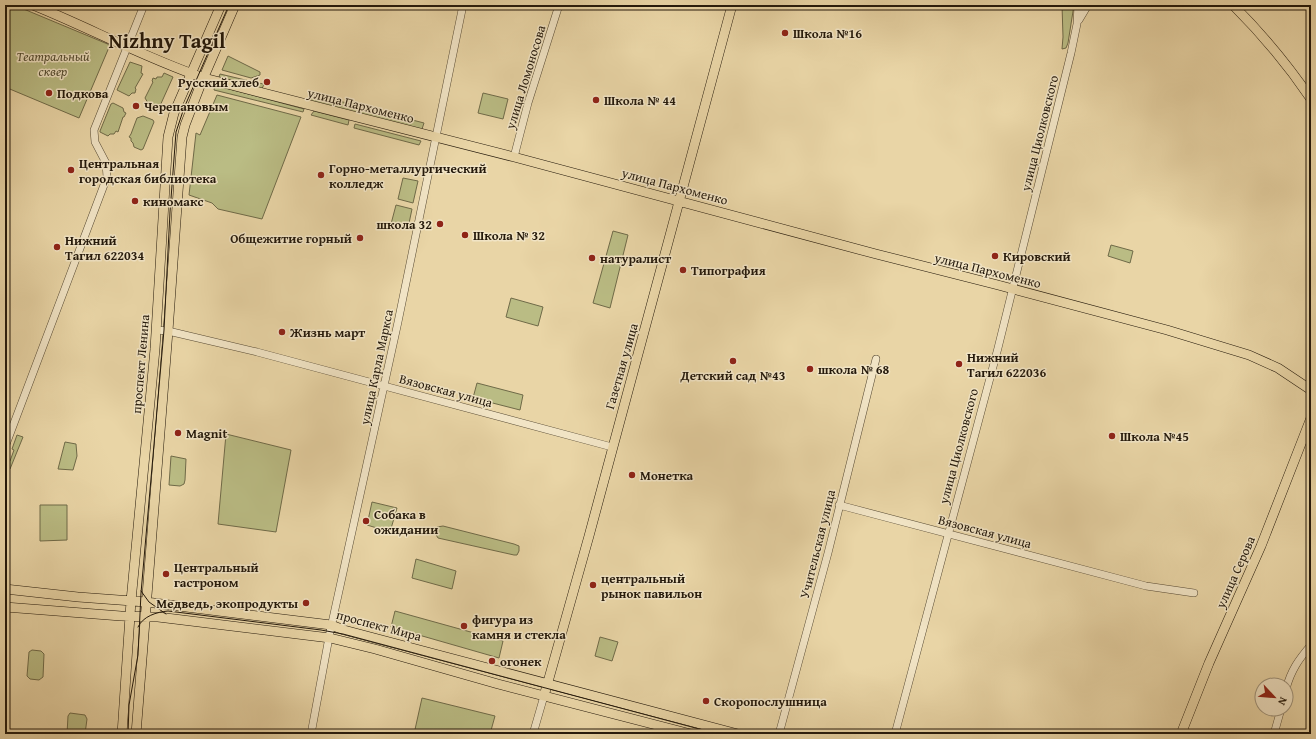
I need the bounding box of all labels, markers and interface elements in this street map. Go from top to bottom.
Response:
street label: улица Ломоносова [500,22,551,132]
place label: Школа №16 [793,24,862,43]
district label: Nizhny Tagil [108,25,226,56]
marker: Школа №16 [780,28,790,38]
park label: Театральный сквер [16,47,90,81]
place label: Русский хлеб [178,73,259,92]
street label: улица Циолковского [1016,73,1063,194]
marker: Русский хлеб [262,77,272,87]
street label: улица Пархоменко [305,83,416,128]
place label: Подкова [57,84,109,103]
marker: Подкова [44,88,54,98]
place label: Школа № 44 [604,91,676,110]
marker: Школа № 44 [591,95,601,105]
place label: Черепановым [144,97,229,116]
marker: Черепановым [131,101,141,111]
place label: Центральная городская библиотека [79,154,217,188]
place label: Горно-металлургический колледж [329,159,487,193]
street label: улица Пархоменко [619,163,730,210]
marker: Центральная городская библиотека [66,165,76,175]
marker: Горно-металлургический колледж [316,170,326,180]
place label: киномакс [143,192,203,211]
marker: киномакс [130,196,140,206]
place label: школа 32 [376,215,432,234]
marker: школа 32 [435,219,445,229]
place label: Школа № 32 [473,226,545,245]
place label: Общежитие горный [230,229,352,248]
marker: Школа № 32 [460,230,470,240]
place label: Нижний Тагил 622034 [65,231,144,265]
marker: Общежитие горный [355,233,365,243]
marker: Нижний Тагил 622034 [52,242,62,252]
place label: Кировский [1003,247,1071,266]
street label: улица Пархоменко [932,248,1043,293]
place label: натуралист [600,249,671,268]
marker: Кировский [990,251,1000,261]
marker: натуралист [587,253,597,263]
place label: Типография [691,261,766,280]
marker: Типография [678,265,688,275]
street label: улица Карла Маркса [355,307,398,428]
street label: проспект Ленина [127,313,154,414]
street label: Газетная улица [600,320,643,411]
place label: Жизнь март [289,323,365,342]
marker: Жизнь март [277,327,287,337]
place label: Нижний Тагил 622036 [967,348,1046,382]
marker: Детский сад №43 [728,356,738,366]
marker: Нижний Тагил 622036 [954,359,964,369]
place label: школа № 68 [818,360,889,379]
marker: школа № 68 [805,364,815,374]
place label: Детский сад №43 [680,366,785,385]
street label: Вязовская улица [397,369,495,412]
street label: улица Циолковского [934,386,983,507]
place label: Magnit [186,424,227,443]
place label: Школа №45 [1120,427,1189,446]
marker: Magnit [173,428,183,438]
marker: Школа №45 [1107,431,1117,441]
place label: Монетка [640,466,694,485]
marker: Монетка [627,470,637,480]
street label: Учительская улица [795,487,840,601]
place label: Собака в ожидании [374,505,438,539]
street label: Вязовская улица [936,510,1034,553]
marker: Собака в ожидании [361,516,371,526]
street label: улица Серова [1211,532,1260,612]
place label: Центральный гастроном [174,558,259,592]
marker: Центральный гастроном [161,569,171,579]
place label: центральный рынок павильон [601,569,702,603]
marker: центральный рынок павильон [588,580,598,590]
place label: Медведь, экопродукты [156,594,298,613]
marker: Медведь, экопродукты [301,598,311,608]
street label: проспект Мира [334,605,424,646]
place label: фигура из камня и стекла [472,610,566,644]
marker: фигура из камня и стекла [459,621,469,631]
place label: огонек [500,652,542,671]
marker: огонек [487,656,497,666]
north arrow [1254,677,1294,717]
place label: Скоропослушница [714,692,827,711]
text: N [1274,695,1292,709]
marker: Скоропослушница [701,696,711,706]

